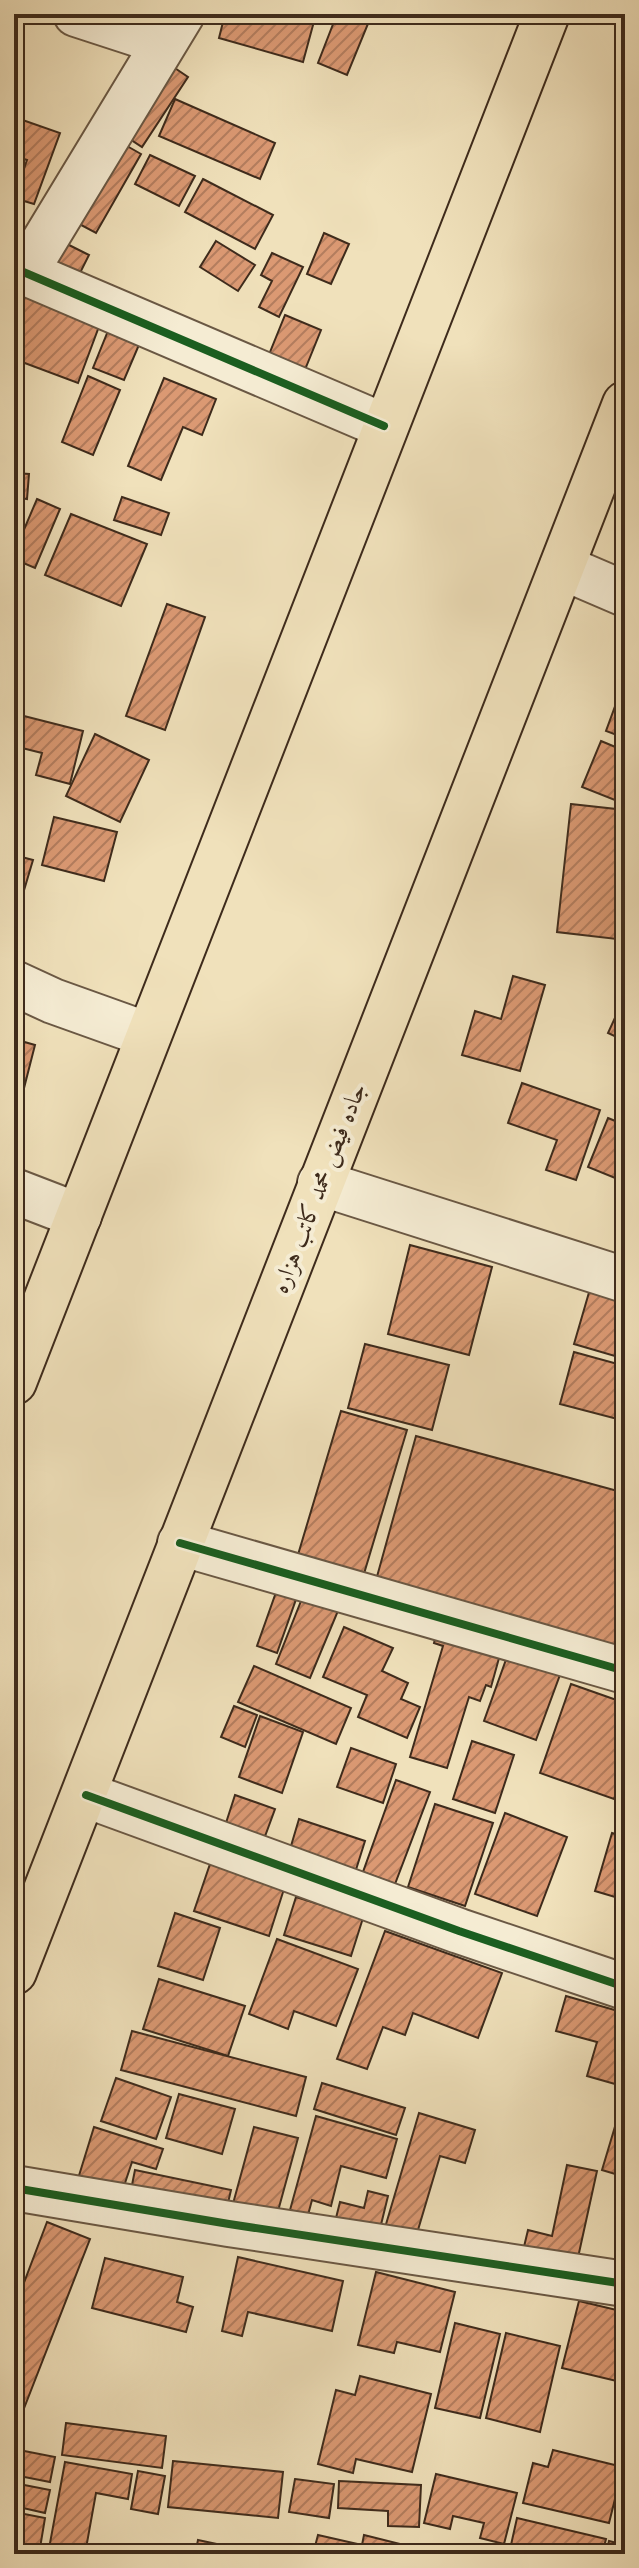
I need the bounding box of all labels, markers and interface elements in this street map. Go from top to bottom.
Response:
street label: جاده فیض محمد کاتب هزاره [265,1079,372,1298]

